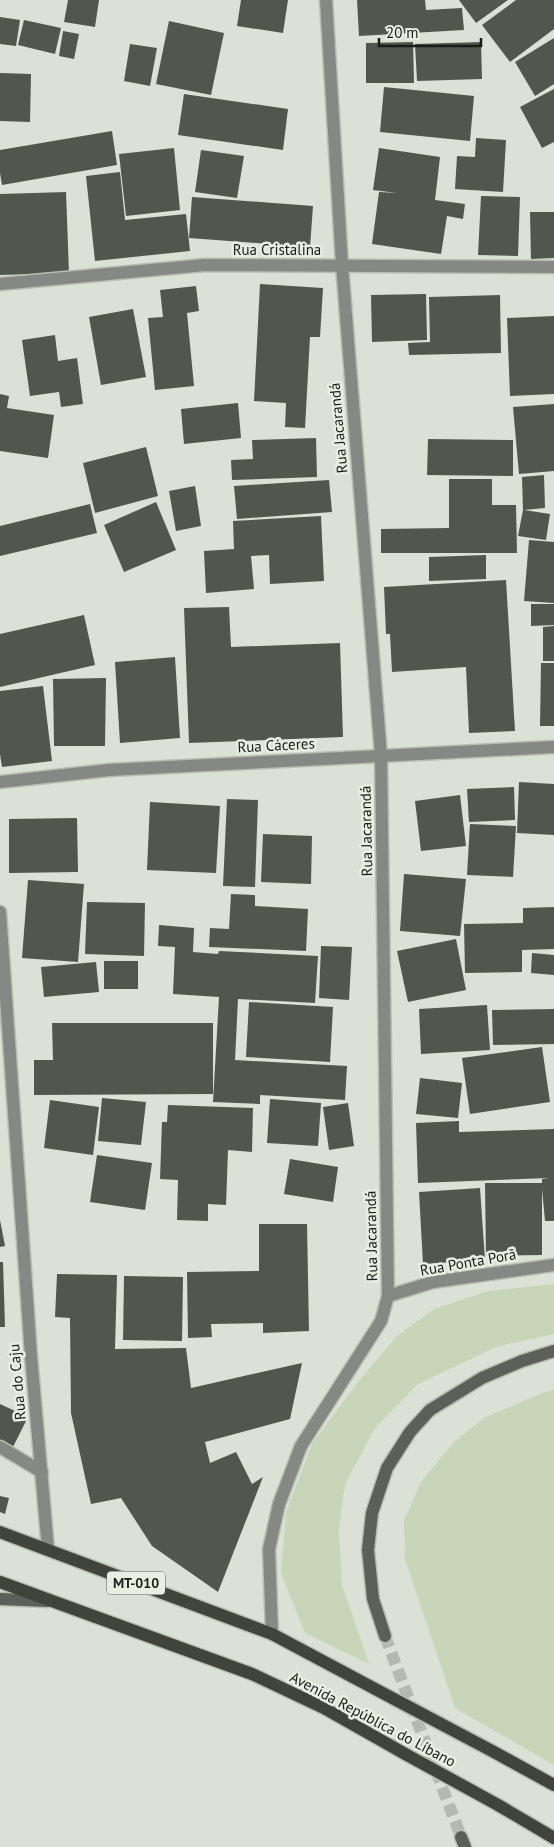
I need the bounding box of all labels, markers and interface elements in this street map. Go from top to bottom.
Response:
scale bar [379,15,482,47]
text: 20 m [386,23,419,42]
street label: Rua Cristalina [233,240,321,259]
street label: Rua Jacarandá [325,382,351,474]
street label: Rua Cáceres [237,733,315,757]
street label: Rua Jacarandá [356,786,376,876]
street label: Rua Jacarandá [361,1191,381,1281]
street label: Rua Ponta Porã [418,1244,518,1280]
street label: Rua do Caju [4,1343,30,1421]
road number: MT-010 [107,1572,165,1595]
street label: Avenida República do Líbano [287,1667,459,1771]

